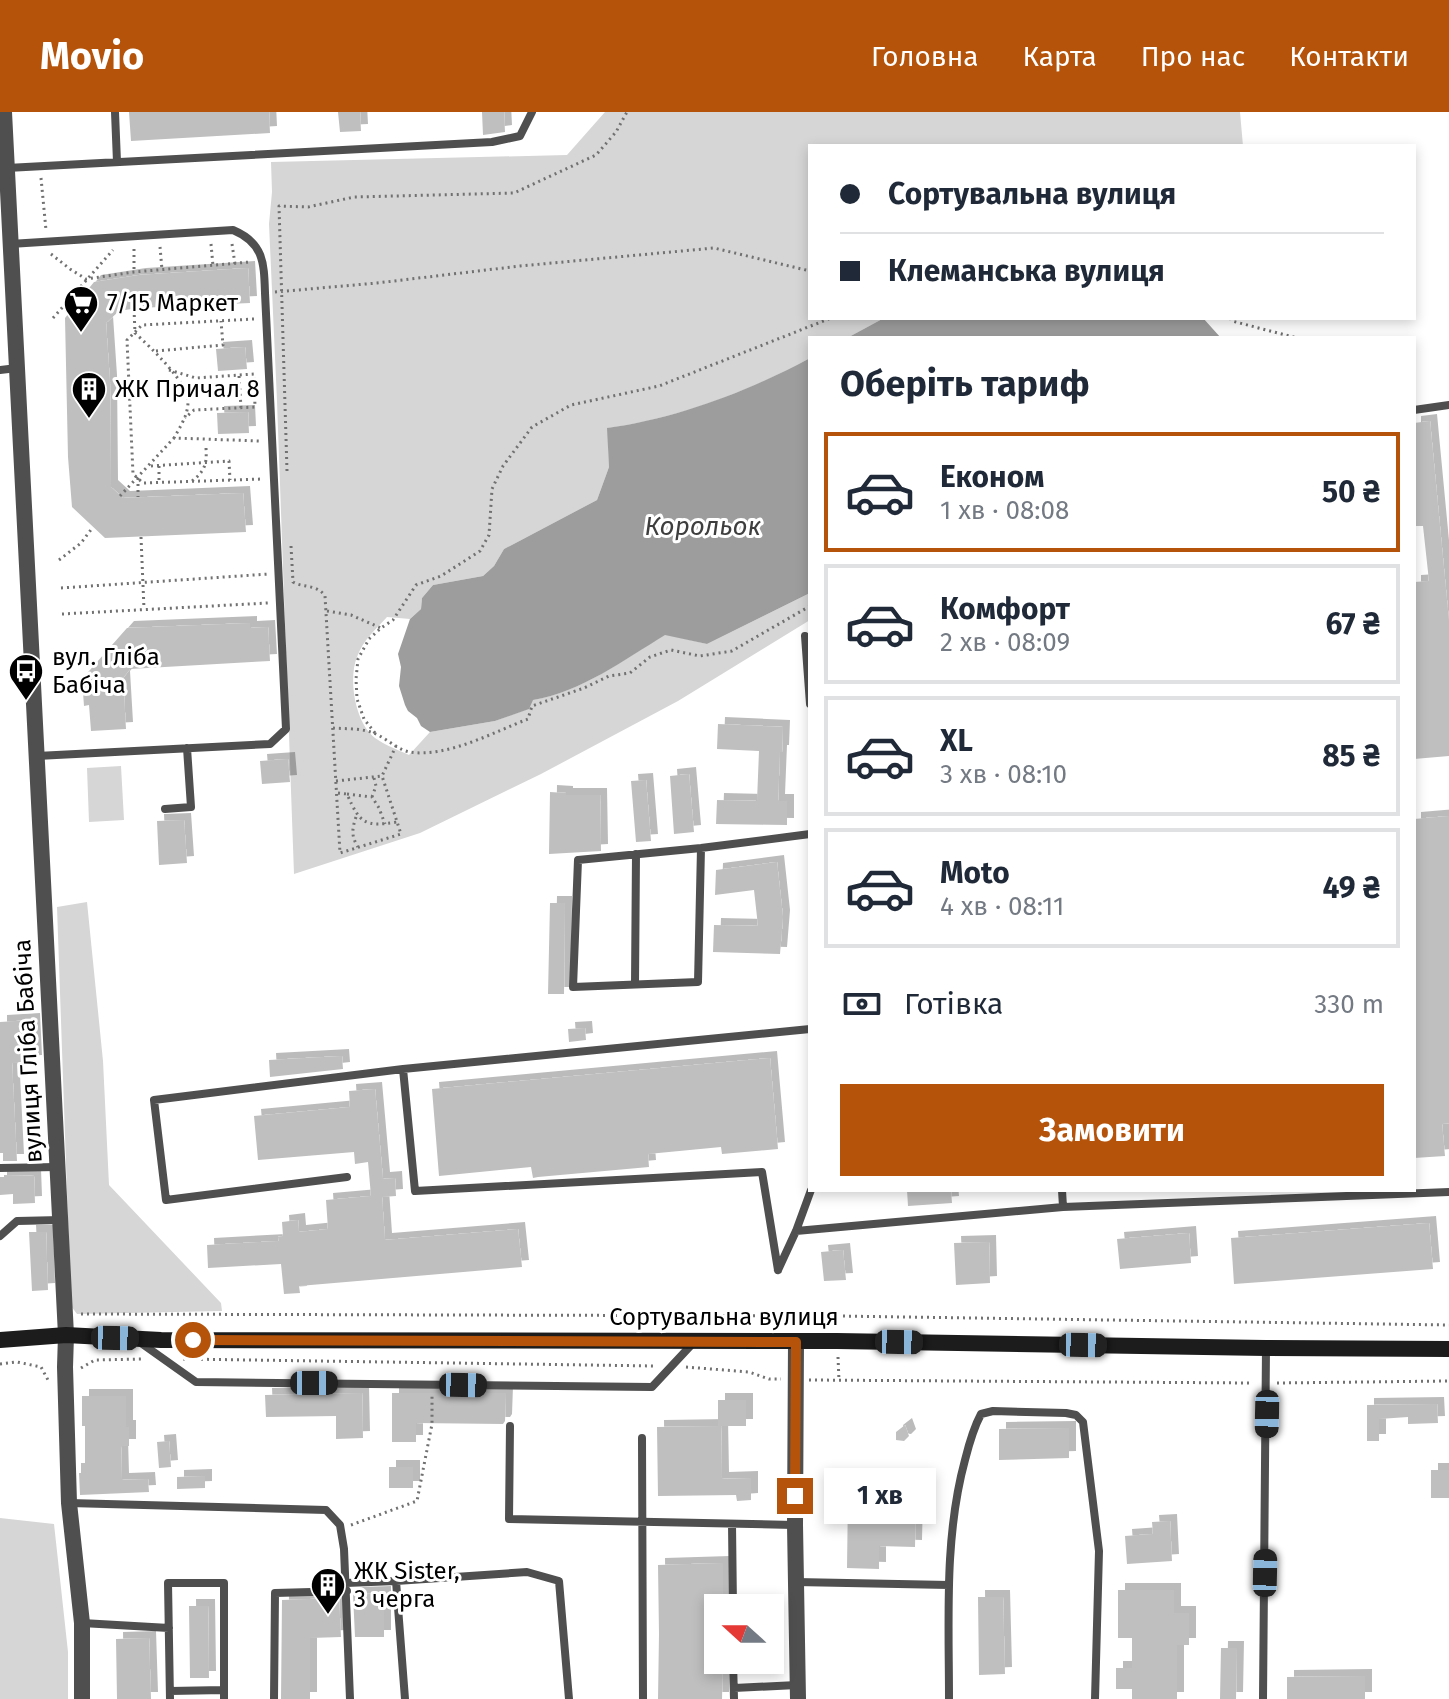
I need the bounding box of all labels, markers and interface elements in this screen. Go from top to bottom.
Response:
text: Movio [40,33,144,79]
text: Головна [871,40,979,73]
text: Карта [1023,40,1097,73]
text: Про нас [1141,40,1245,73]
text: Контакти [1289,40,1409,73]
text: Сортувальна вулиця [888,176,1176,212]
text: Клеманська вулиця [888,253,1165,289]
supermarket icon: 7/15 Маркет [62,284,100,334]
place label: 7/15 Маркет [107,289,238,317]
text: Оберіть тариф [840,362,1090,406]
building icon: ЖК Причал 8 [70,370,108,420]
place label: ЖК Причал 8 [115,375,260,403]
icon: car [844,456,916,528]
text: Економ [940,459,1044,495]
text: 50 ₴ [1322,474,1380,510]
text: 1 хв · 08:08 [940,495,1069,526]
water label: Корольок [645,511,762,542]
icon: car [844,588,916,660]
text: Комфорт [940,591,1070,627]
text: 67 ₴ [1325,606,1380,642]
text: 2 хв · 08:09 [940,627,1070,658]
place label: вул. Гліба Бабіча [52,643,160,699]
bus stop icon: вул. Гліба Бабіча [7,652,45,702]
icon: car [844,720,916,792]
text: XL [940,723,973,759]
text: 85 ₴ [1322,738,1380,774]
text: 3 хв · 08:10 [940,759,1067,790]
icon: car [844,852,916,924]
text: Moto [940,855,1010,891]
text: 49 ₴ [1322,870,1380,906]
text: 4 хв · 08:11 [940,891,1064,922]
street label: вулиця Гліба Бабіча [8,938,48,1164]
icon: cash [840,982,884,1026]
text: Готівка [904,986,1003,1022]
text: 330 m [1314,989,1384,1020]
button: Замовити [840,1084,1384,1176]
street label: Сортувальна вулиця [609,1303,839,1331]
route start [175,1322,211,1358]
car [91,1326,139,1350]
car [875,1330,923,1354]
car [1059,1333,1107,1357]
car [290,1371,338,1395]
car [439,1373,487,1397]
car [1255,1390,1279,1438]
callout: 1 хв [823,1468,935,1524]
route end [777,1478,813,1514]
text: 1 хв [857,1480,903,1511]
car [1253,1549,1277,1597]
place label: ЖК Sister, 3 черга [354,1557,460,1613]
building icon: ЖК Sister, 3 черга [309,1566,347,1616]
north arrow [704,1594,784,1674]
map controls [704,1594,784,1674]

